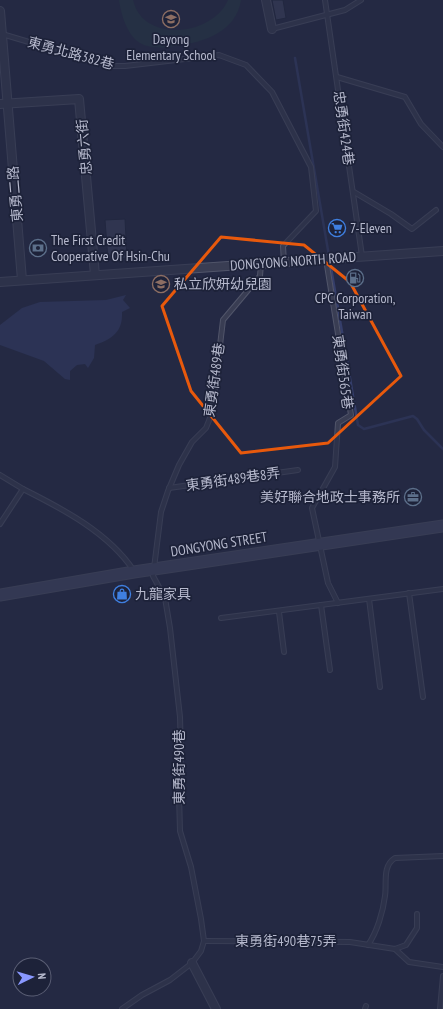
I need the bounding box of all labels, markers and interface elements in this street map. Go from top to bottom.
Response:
school or university icon: Dayong Elementary School [161,9,181,29]
place label: Dayong Elementary School [126,30,217,64]
street label: 東勇北路382巷 [26,33,116,73]
street label: 忠勇街424巷 [330,90,358,166]
street label: 忠勇六街 [73,118,95,176]
street label: 東勇二路 [4,165,26,223]
supermarket icon: 7-Eleven [327,218,347,238]
place label: 7-Eleven [350,219,392,237]
place label: The First Credit Cooperative Of Hsin-Chu [51,231,170,265]
bank icon: The First Credit Cooperative Of Hsin-Chu [28,238,48,258]
street label: DONGYONG NORTH ROAD [229,248,357,274]
fuel station icon: CPC Corporation, Taiwan [345,268,365,288]
school or university icon: 私立欣妍幼兒園 [151,274,171,294]
place label: 私立欣妍幼兒園 [174,275,272,293]
place label: CPC Corporation, Taiwan [315,289,396,323]
street label: 東勇街565巷 [329,334,357,410]
street label: 東勇街489巷 [200,342,228,418]
street label: 東勇街489巷8弄 [185,463,281,495]
office icon: 美好聯合地政士事務所 [403,487,423,507]
place label: 美好聯合地政士事務所 [260,488,400,506]
street label: DONGYONG STREET [169,527,269,561]
shop icon: 九龍家具 [112,584,132,604]
place label: 九龍家具 [135,585,191,603]
street label: 東勇街490巷 [170,730,188,804]
street label: 東勇街490巷75弄 [235,932,337,950]
north arrow [12,957,52,997]
text: N [35,973,49,980]

